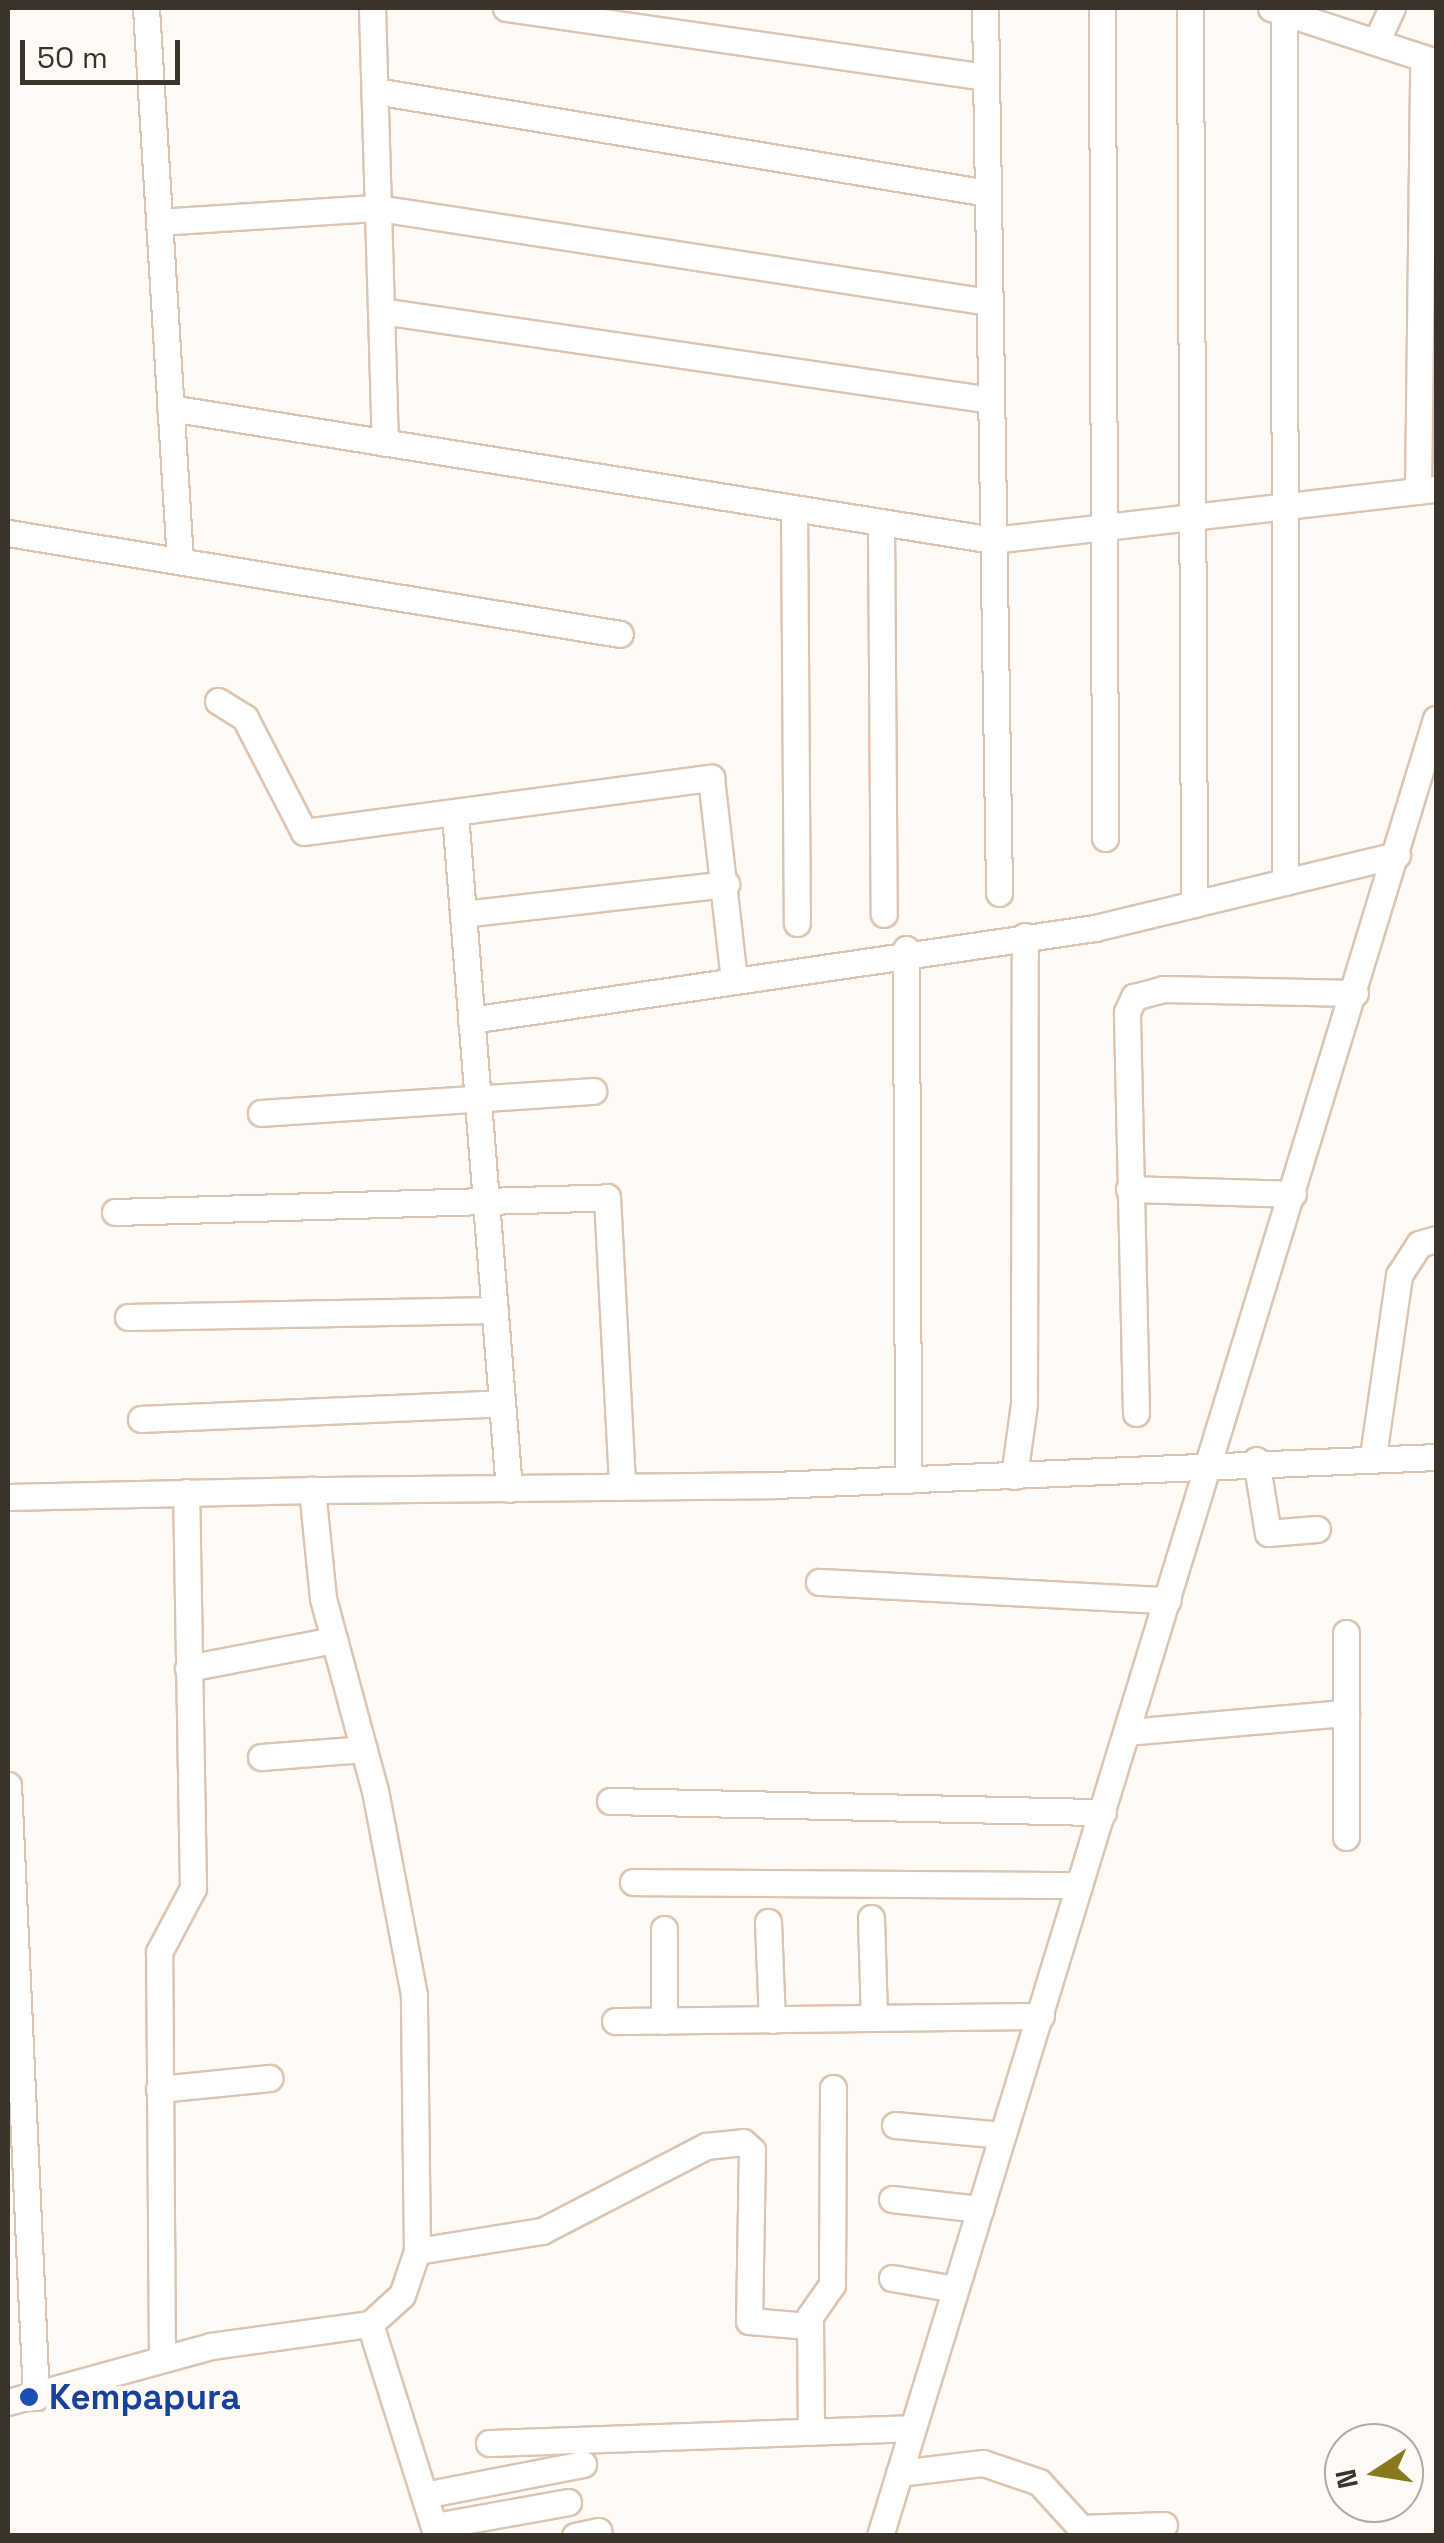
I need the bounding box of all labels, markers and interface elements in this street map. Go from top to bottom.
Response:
scale bar [25,20,185,82]
text: 50 m [37,38,108,77]
place label: Kempapura [49,2376,241,2418]
marker: Kempapura [18,2386,40,2408]
north arrow [1324,2423,1424,2523]
text: N [1327,2466,1366,2492]

